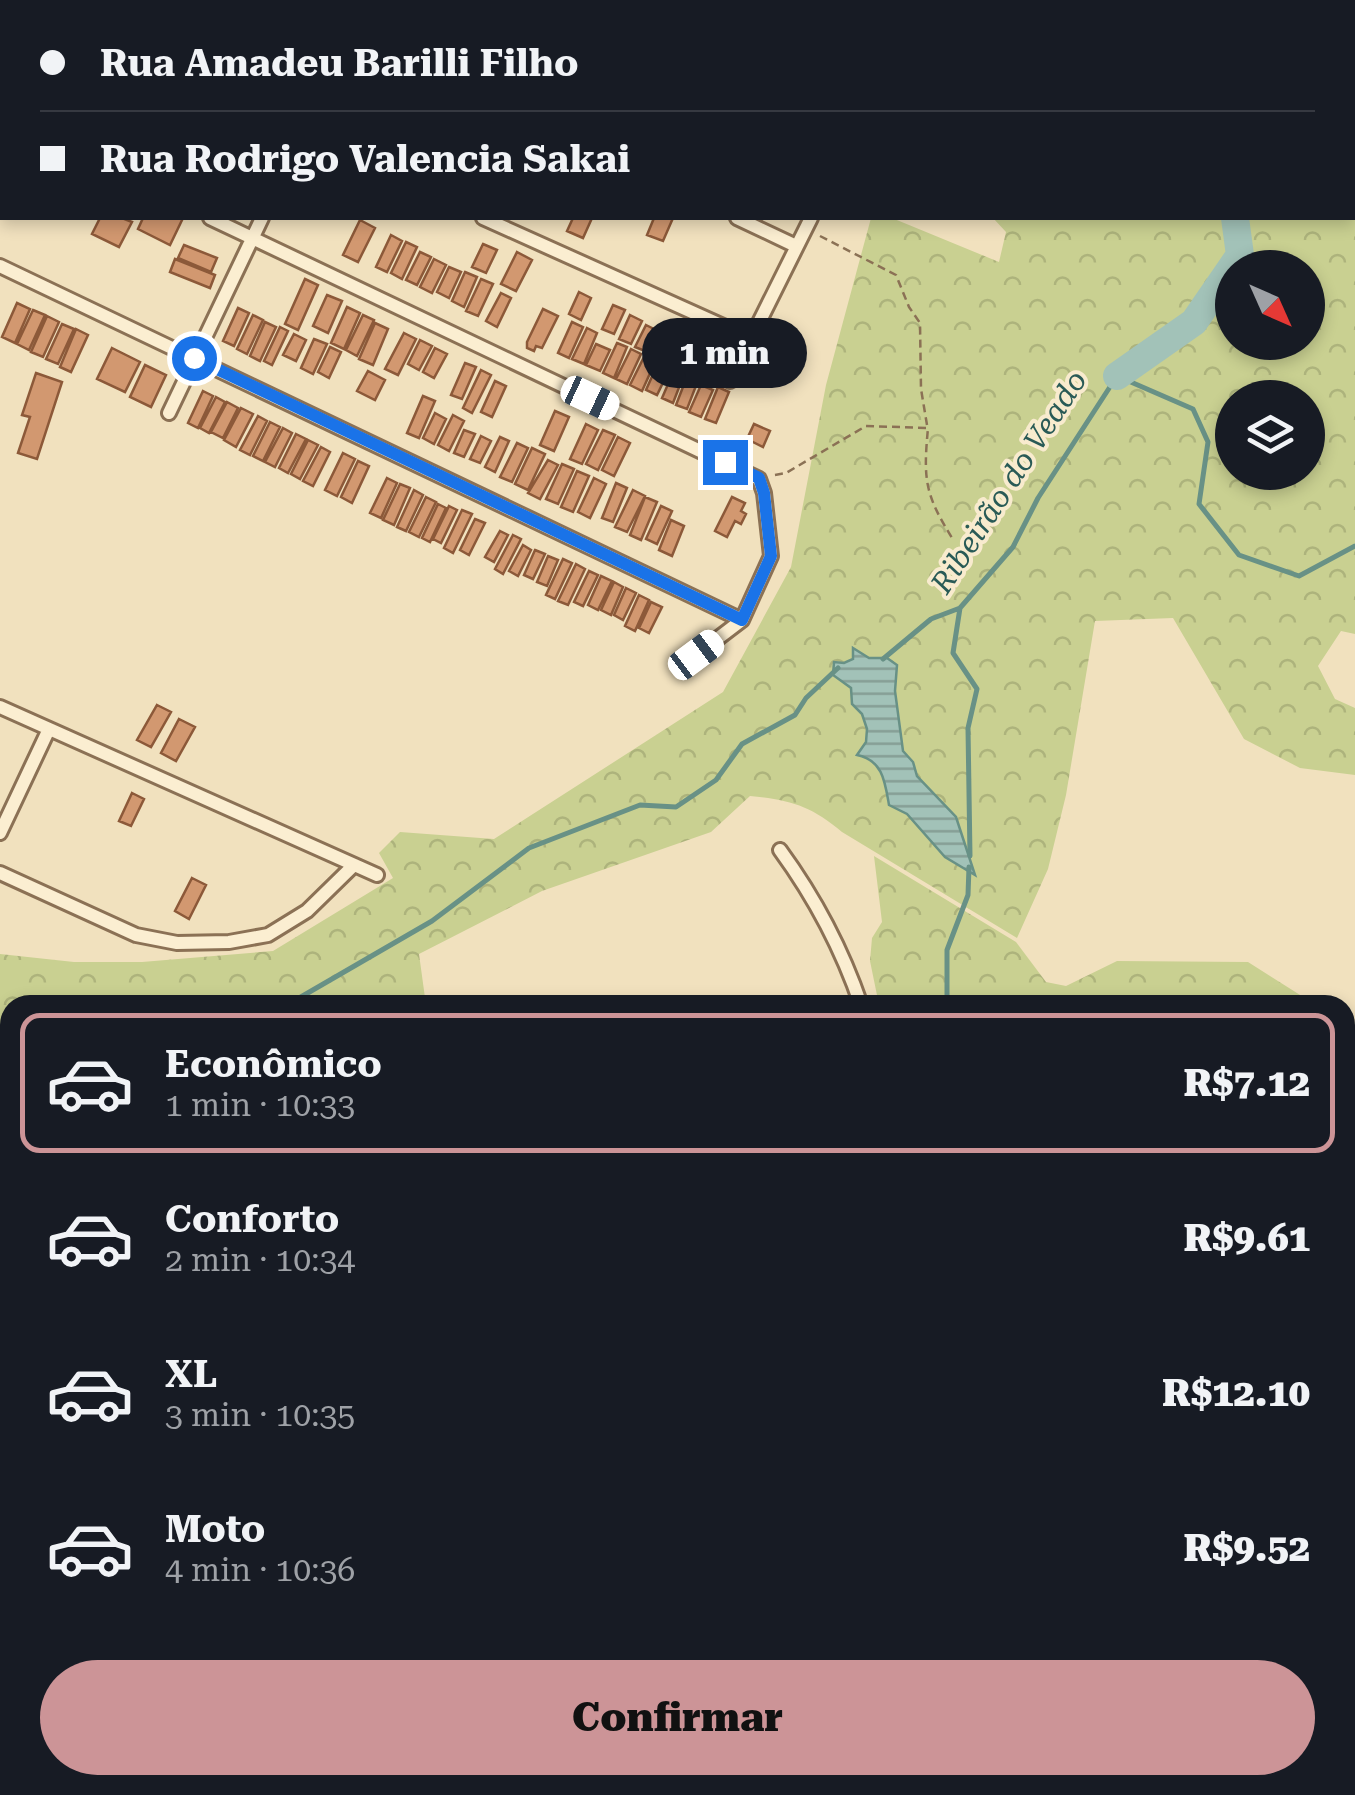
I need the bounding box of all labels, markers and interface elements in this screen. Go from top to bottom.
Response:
text: Rua Amadeu Barilli Filho [100,41,579,85]
text: Rua Rodrigo Valencia Sakai [100,137,630,181]
north arrow [1215,250,1325,360]
map controls [1215,250,1325,490]
callout: 1 min [642,317,808,387]
text: 1 min [680,334,769,372]
route start [172,336,217,381]
water label: Ribeirão do Veado [923,364,1094,600]
car [556,372,624,424]
button: layers [1215,380,1325,490]
route end [703,440,748,485]
car [663,625,729,685]
icon: car [45,1038,135,1128]
text: Econômico [165,1042,382,1086]
text: R$7.12 [1183,1061,1310,1105]
text: 1 min · 10:33 [165,1086,355,1124]
icon: car [45,1193,135,1283]
text: Conforto [165,1197,339,1241]
text: R$9.61 [1183,1216,1310,1260]
text: 2 min · 10:34 [165,1241,355,1279]
icon: car [45,1348,135,1438]
text: XL [165,1352,217,1396]
text: R$12.10 [1162,1371,1310,1415]
text: 3 min · 10:35 [165,1396,355,1434]
icon: car [45,1503,135,1593]
text: Moto [165,1507,265,1551]
text: R$9.52 [1183,1526,1310,1570]
text: 4 min · 10:36 [165,1551,355,1589]
button: Confirmar [40,1660,1315,1775]

